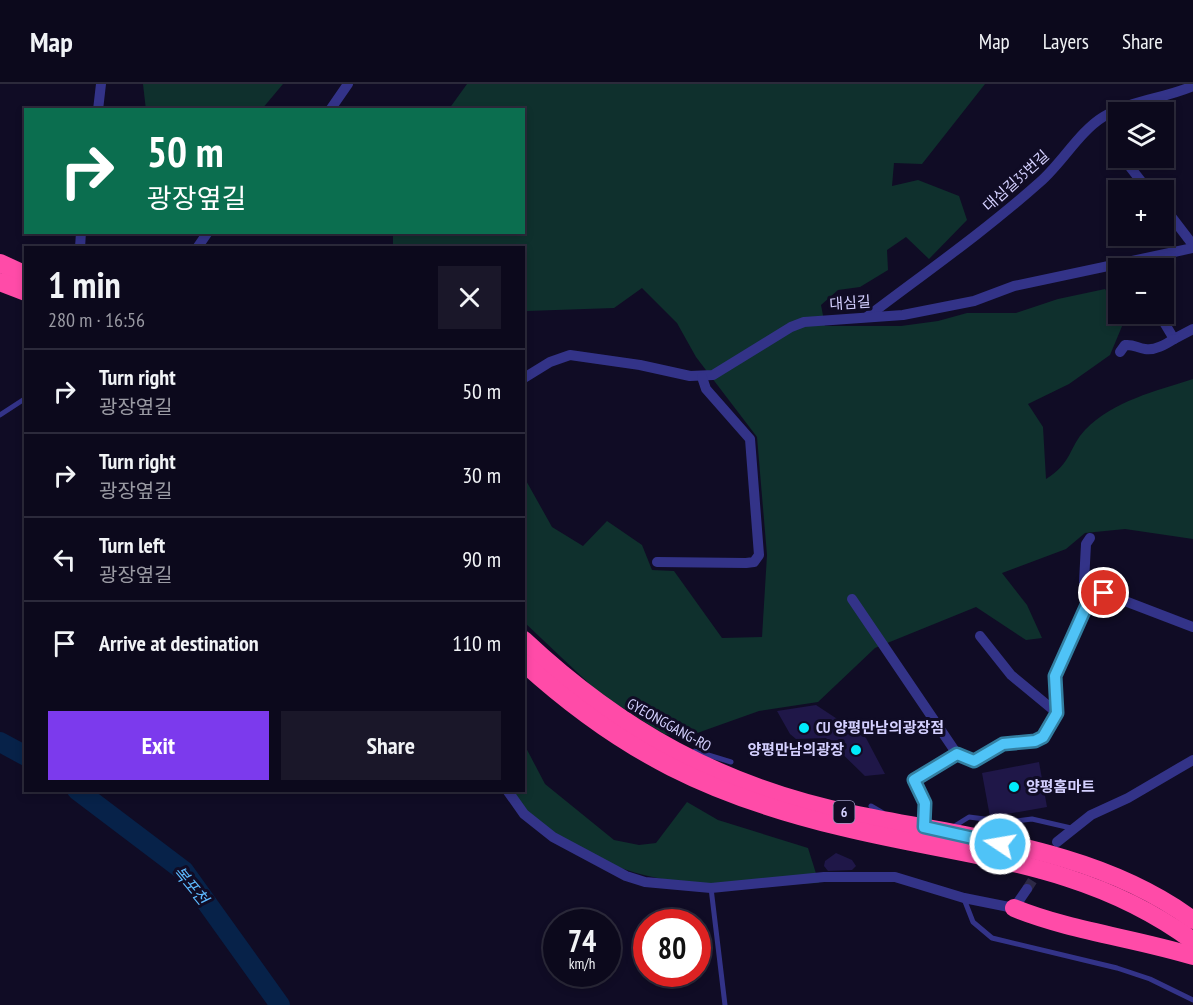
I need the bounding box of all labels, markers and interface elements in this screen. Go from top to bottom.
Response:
text: Map [30,23,73,60]
text: Map [979,28,1010,55]
text: Layers [1043,28,1089,55]
text: Share [1122,28,1163,55]
map controls [1108,102,1174,324]
button: layers [1108,102,1174,168]
text: 50 m [147,124,224,179]
icon: right [48,132,126,210]
street label: 대심길35번길 [979,146,1053,215]
button: + [1108,180,1174,246]
text: 광장옆길 [147,181,246,215]
button: − [1108,258,1174,324]
text: 1 min [48,261,121,308]
button: close [438,266,501,329]
street label: 대심길 [829,292,871,313]
text: 280 m · 16:56 [48,307,145,333]
text: Turn right [99,363,176,391]
icon: right [48,375,81,408]
text: 50 m [462,377,501,405]
text: 광장옆길 [99,394,173,420]
text: Turn right [99,447,176,475]
icon: right [48,459,81,492]
text: 30 m [462,461,501,489]
text: 광장옆길 [99,478,173,504]
text: Turn left [99,531,165,559]
icon: left [48,543,81,576]
text: 90 m [462,545,501,573]
text: 광장옆길 [99,562,173,588]
pin [1078,567,1129,618]
icon: arrive [1087,576,1120,609]
icon: arrive [48,627,81,660]
text: Arrive at destination [99,629,259,657]
text: 110 m [452,629,501,657]
street label: GYEONGGANG-RO [624,694,715,756]
button: Exit [48,711,269,780]
button: Share [281,711,501,780]
place label: CU 양평만남의광장점 [816,718,944,737]
marker: CU 양평만남의광장점 [797,721,811,735]
place label: 양평만남의광장 [747,740,844,759]
marker: 양평만남의광장 [849,743,863,757]
place label: 양평홈마트 [1026,777,1095,796]
marker: 양평홈마트 [1007,780,1021,794]
road number: 6 [834,801,854,823]
position arrow [968,812,1032,876]
water label: 복포천 [169,862,214,910]
speed limit sign: 80 [633,909,711,987]
text: 74 [568,921,596,960]
text: km/h [569,954,595,973]

